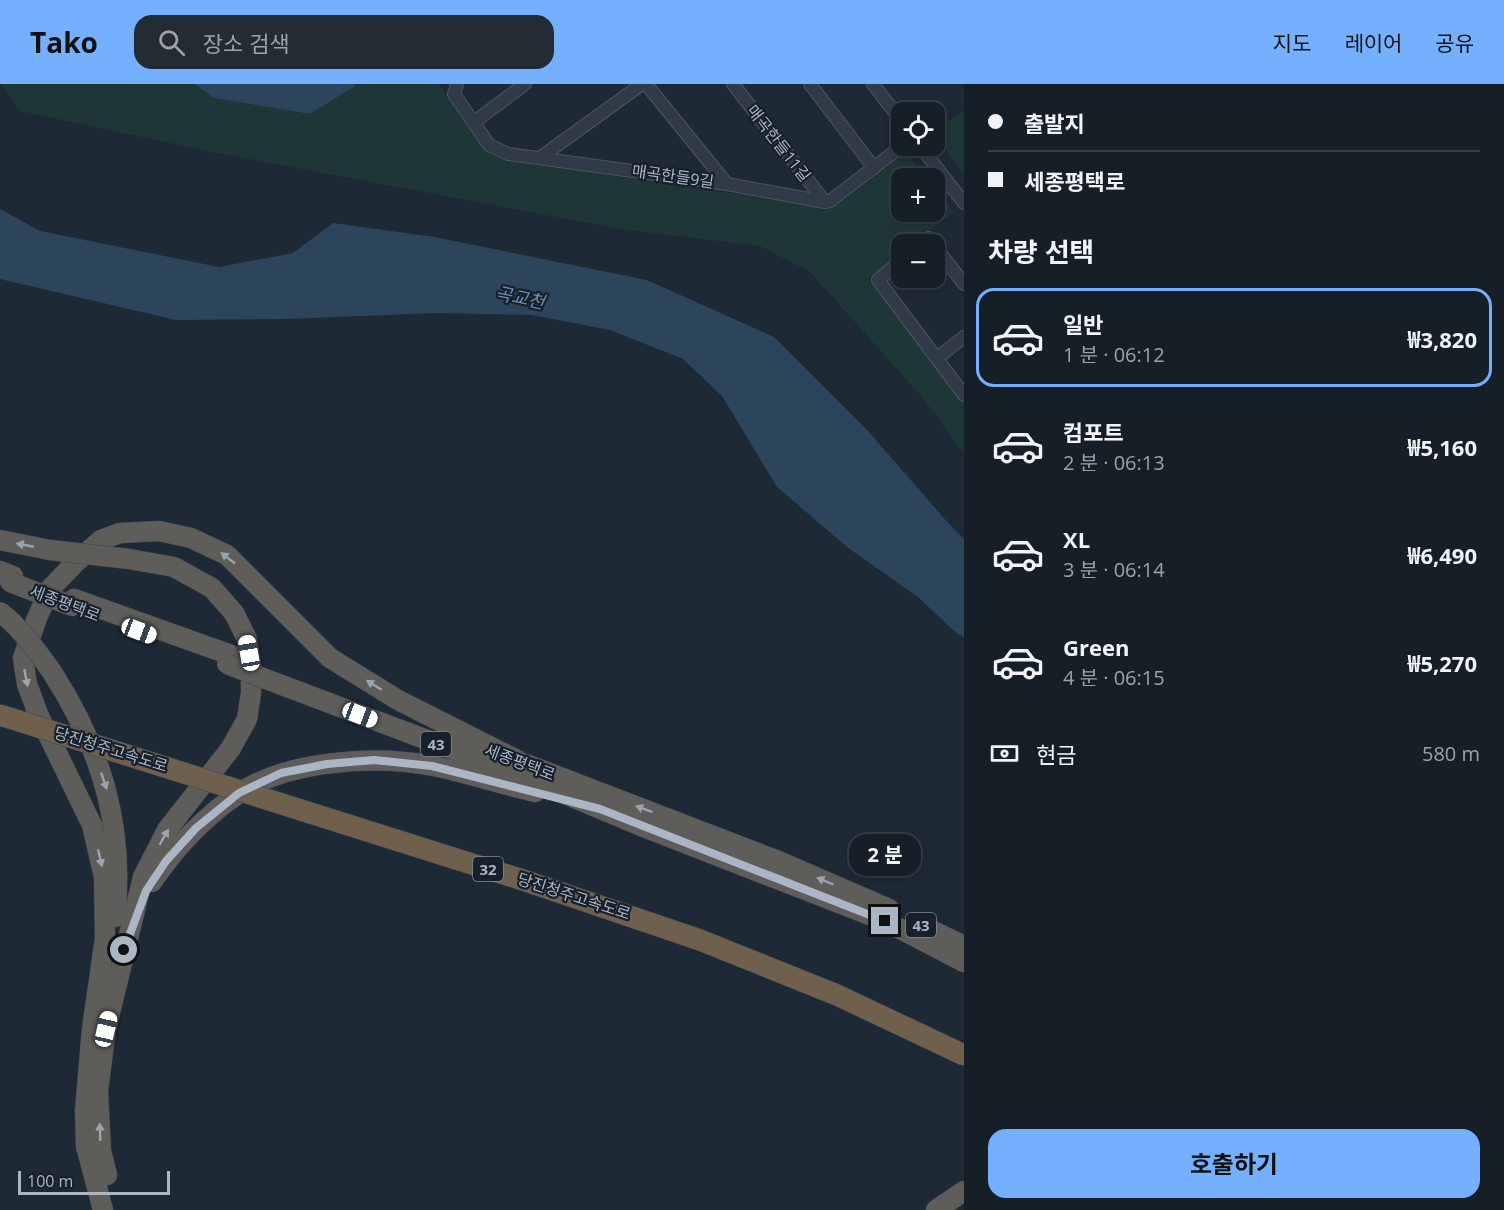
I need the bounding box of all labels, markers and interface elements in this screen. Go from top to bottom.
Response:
search box [134,15,554,69]
text: Tako [30,23,98,61]
icon: search [155,26,188,59]
text: 장소 검색 [203,28,290,58]
text: 지도 [1273,29,1311,57]
text: 레이어 [1344,29,1402,57]
text: 공유 [1435,29,1474,57]
street label: 매곡한들11길 [742,100,816,186]
map controls [891,102,945,288]
button: locate [891,102,945,156]
text: 출발지 [1024,108,1085,138]
street label: 매곡한들9길 [630,159,716,193]
text: 세종평택로 [1024,166,1125,196]
button: + [891,168,945,222]
text: 차량 선택 [988,233,1094,270]
button: − [891,234,945,288]
water label: 곡교천 [493,280,549,314]
text: 일반 [1063,309,1103,339]
icon: car [991,311,1045,365]
text: ₩3,820 [1407,324,1477,354]
text: 1 분 · 06:12 [1063,341,1165,368]
text: 컴포트 [1063,417,1124,447]
icon: car [991,419,1045,473]
text: ₩5,160 [1407,432,1477,462]
text: 2 분 · 06:13 [1063,449,1165,476]
text: XL [1063,524,1090,554]
icon: car [991,527,1045,581]
one-way arrow [15,540,34,549]
text: ₩6,490 [1407,540,1477,570]
one-way arrow [220,552,236,564]
text: 3 분 · 06:14 [1063,556,1165,583]
street label: 세종평택로 [27,580,104,627]
car [119,616,159,646]
text: Green [1063,632,1129,662]
car [237,634,261,672]
icon: car [991,635,1045,689]
text: ₩5,270 [1407,648,1477,678]
text: 4 분 · 06:15 [1063,664,1165,691]
one-way arrow [22,669,31,688]
one-way arrow [366,680,382,691]
car [340,700,380,730]
street label: 당진청주고속도로 [51,721,171,777]
road number: 43 [421,732,451,756]
icon: cash [988,737,1021,770]
street label: 세종평택로 [482,739,559,786]
text: 현금 [1036,739,1076,769]
text: 580 m [1422,740,1480,767]
one-way arrow [99,773,109,791]
one-way arrow [635,804,653,813]
one-way arrow [159,828,169,845]
callout: 2 분 [849,834,921,876]
text: 2 분 [867,841,903,868]
one-way arrow [95,849,105,867]
road number: 32 [473,857,503,881]
street label: 당진청주고속도로 [515,867,634,925]
one-way arrow [816,876,834,885]
route end [871,907,898,934]
road number: 43 [906,913,936,937]
route start [110,936,137,963]
car [93,1009,119,1049]
one-way arrow [96,1123,105,1142]
button: 호출하기 [988,1129,1480,1198]
scale bar [18,1168,170,1196]
text: 100 m [27,1170,73,1192]

